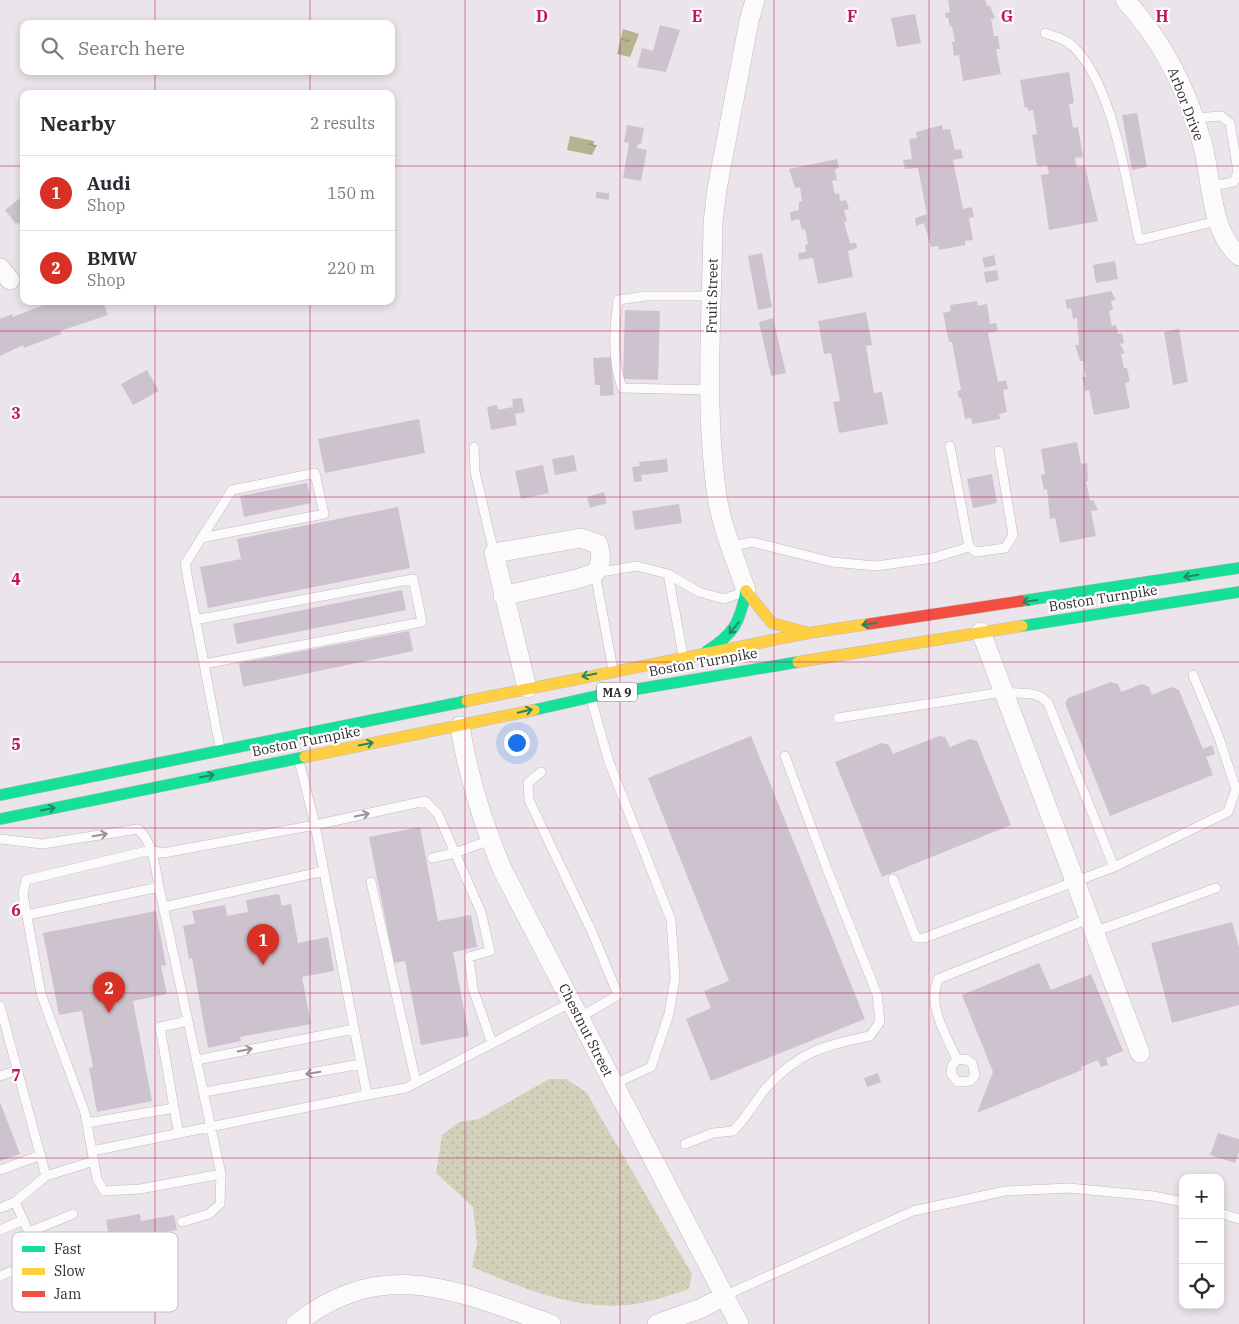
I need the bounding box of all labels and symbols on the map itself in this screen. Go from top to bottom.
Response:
text: D [536,6,548,26]
text: E [692,6,702,26]
text: F [847,6,857,26]
text: G [1001,6,1013,26]
text: H [1156,6,1169,26]
street label: Arbor Drive [1164,65,1208,143]
street label: Fruit Street [702,258,722,334]
text: 3 [11,403,21,423]
text: 4 [11,569,21,589]
one-way arrow [1183,572,1199,582]
street label: Boston Turnpike [1047,580,1159,616]
one-way arrow [1023,596,1039,606]
one-way arrow [862,620,878,630]
one-way arrow [729,621,740,634]
street label: Boston Turnpike [647,644,759,680]
one-way arrow [582,671,598,681]
road number: MA 9 [597,682,637,702]
one-way arrow [517,706,533,715]
street label: Boston Turnpike [250,722,362,760]
your location [504,730,530,756]
text: 5 [11,734,21,754]
one-way arrow [358,739,374,749]
one-way arrow [198,771,214,780]
one-way arrow [39,804,55,813]
one-way arrow [354,809,370,819]
one-way arrow [92,829,108,839]
text: 6 [11,900,21,920]
pin: 1 [247,924,279,965]
pin: 2 [93,972,125,1013]
street label: Chestnut Street [555,980,617,1080]
one-way arrow [236,1045,252,1055]
text: 7 [11,1065,21,1085]
one-way arrow [305,1068,321,1078]
legend [12,1232,178,1312]
text: Fast [54,1240,82,1258]
text: Slow [54,1262,85,1280]
text: Jam [54,1285,81,1303]

